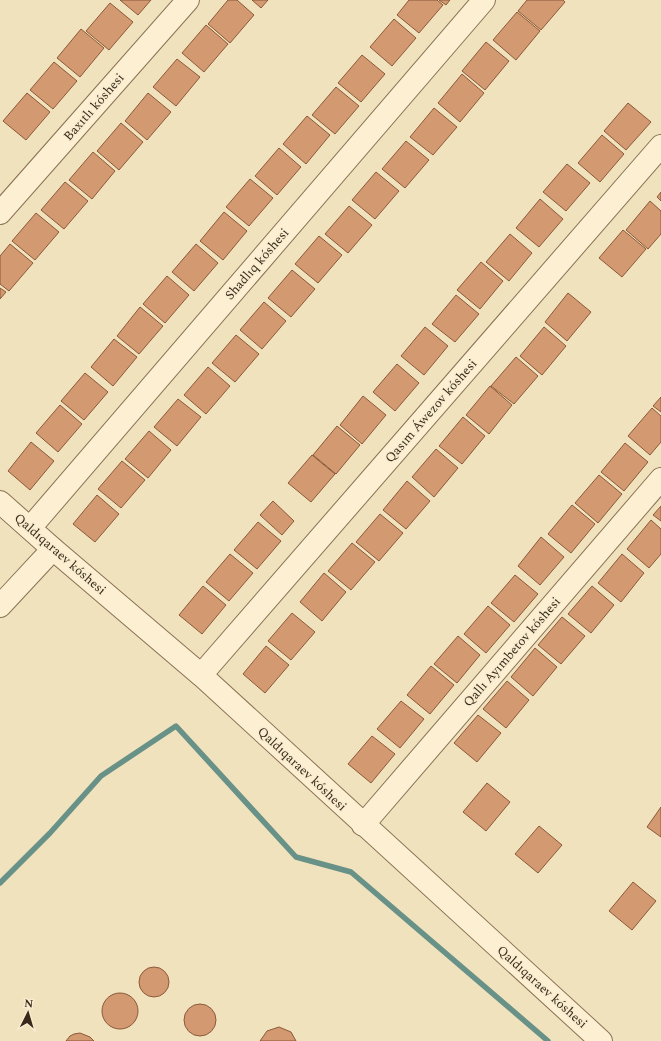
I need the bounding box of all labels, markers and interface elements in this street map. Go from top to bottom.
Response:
street label: Baxıtlı kóshesi [59,69,129,145]
street label: Shadlıq kóshesi [220,224,294,304]
street label: Qasım Áwezov kóshesi [380,355,482,467]
street label: Qaldıqaraev kóshesi [10,508,110,600]
street label: Qallı Ayımbetov kóshesi [458,593,566,711]
street label: Qaldıqaraev kóshesi [253,722,351,816]
street label: Qaldıqaraev kóshesi [492,941,592,1033]
north arrow [8,993,48,1033]
text: N [24,995,34,1012]

